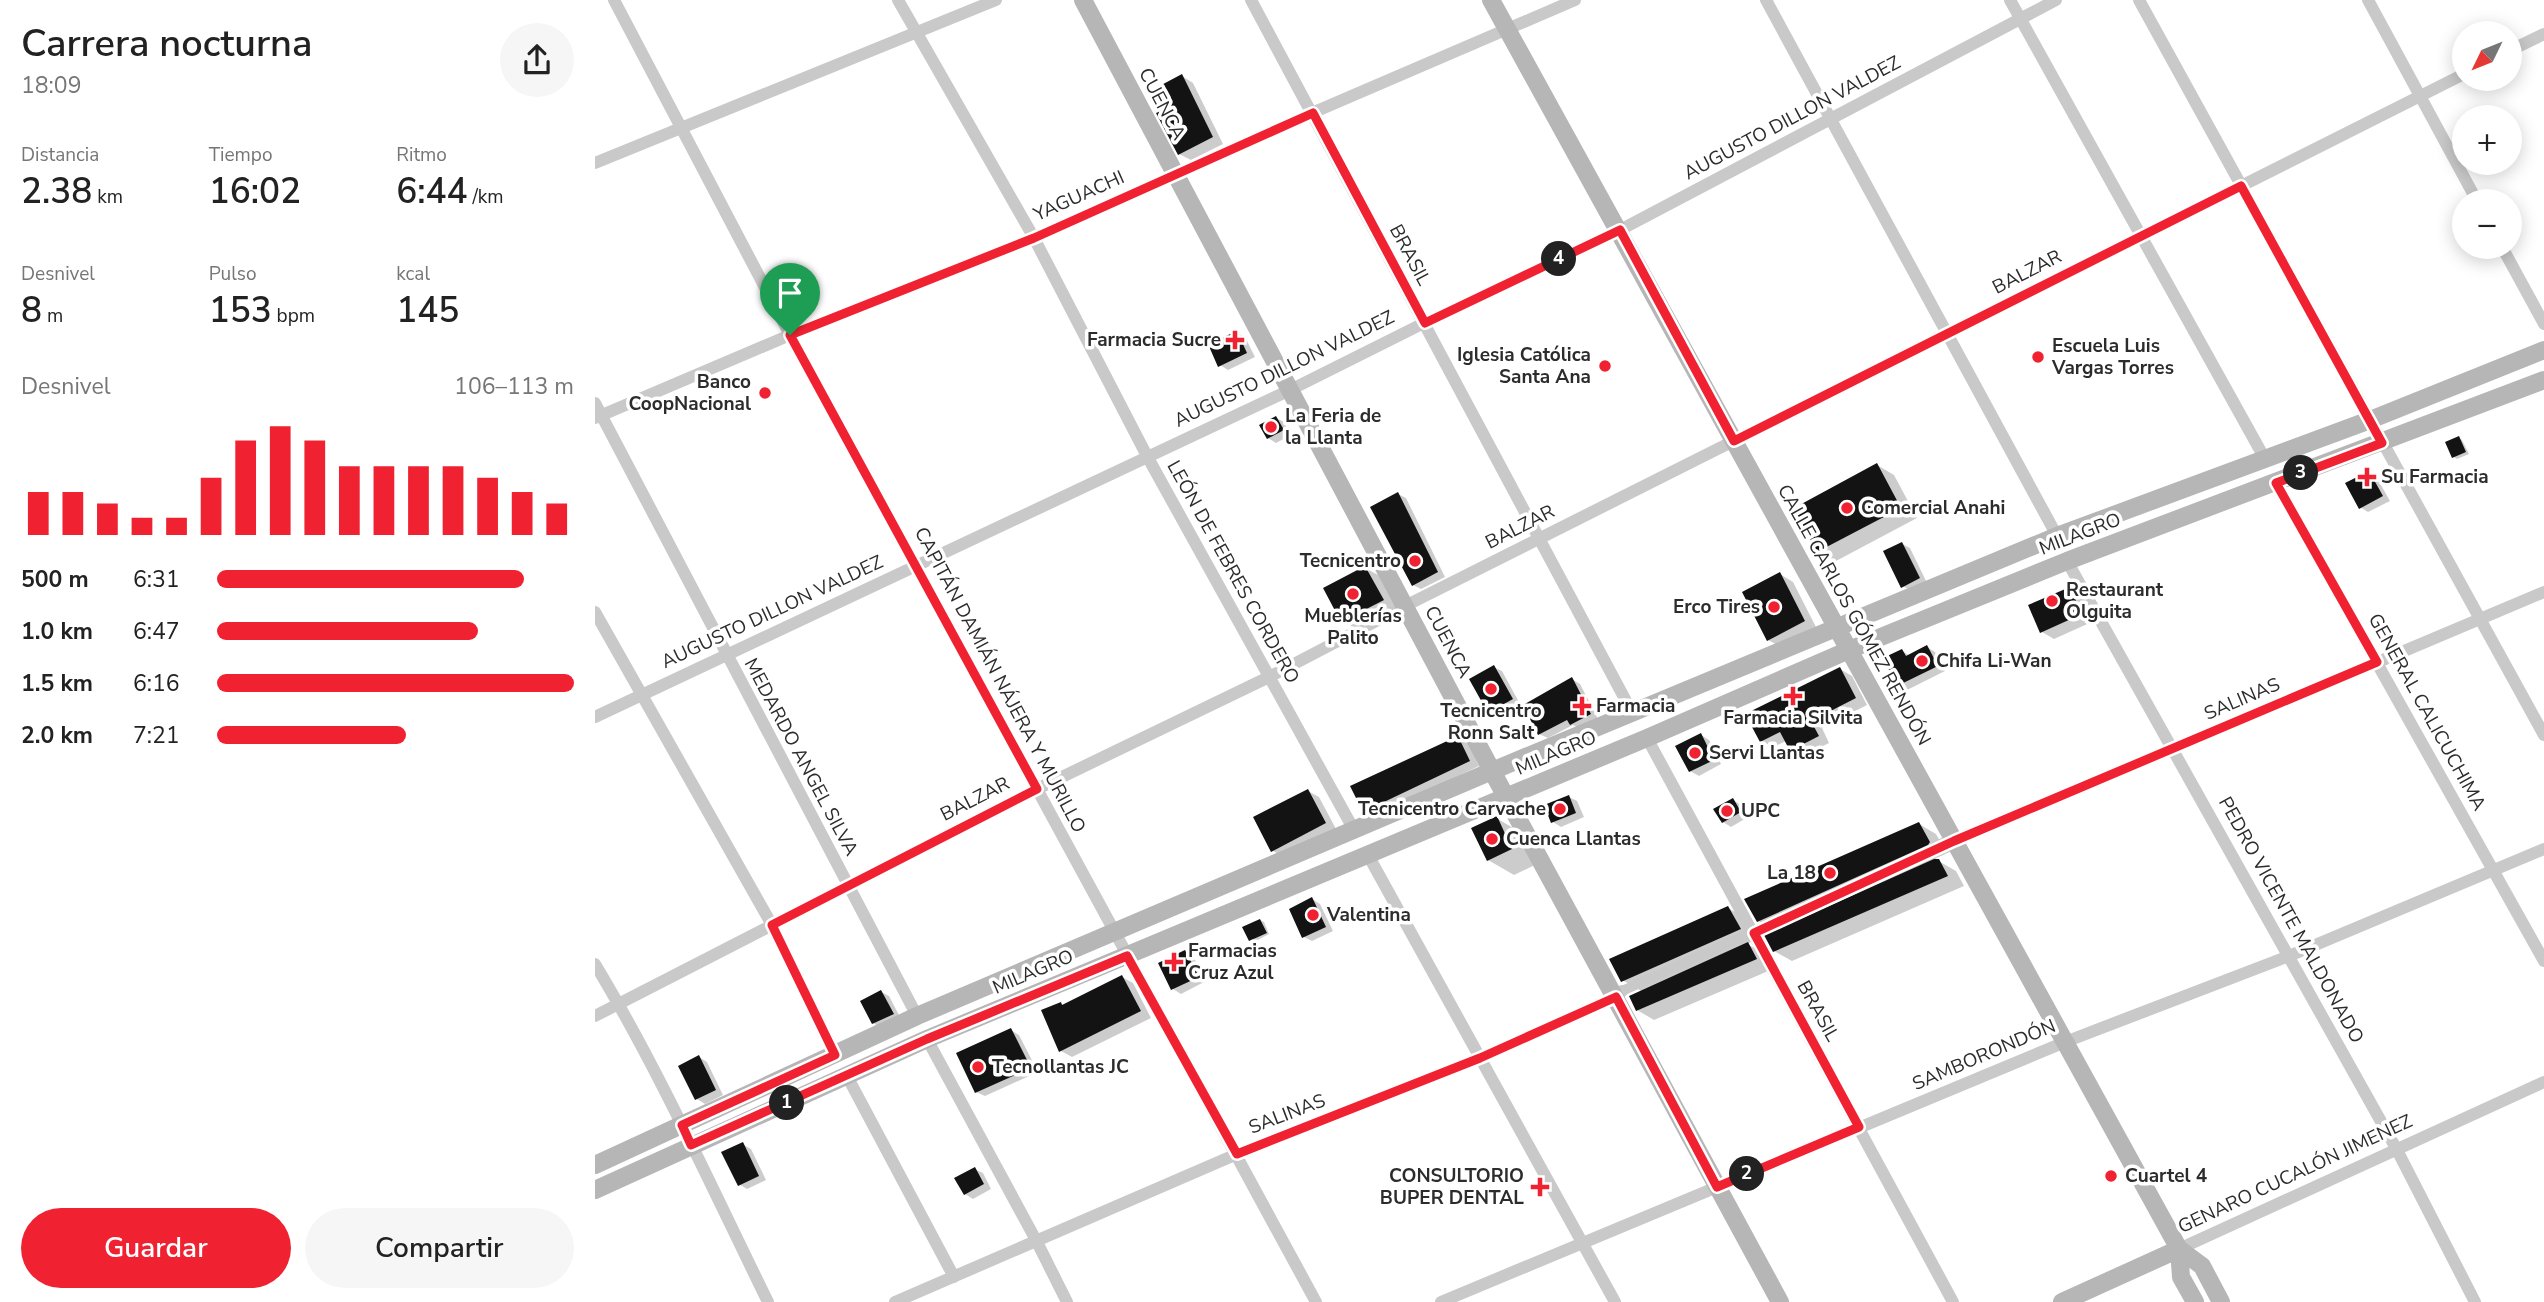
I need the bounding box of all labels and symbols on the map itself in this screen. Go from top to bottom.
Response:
north arrow [2452,21,2522,91]
street label: AUGUSTO DILLON VALDEZ [1679,50,1905,186]
street label: CUENCA [1132,63,1192,145]
street label: YAGUACHI [1029,164,1129,228]
street label: BRASIL [1383,220,1437,291]
pin: 4 [1541,242,1577,276]
street label: BALZAR [1988,243,2066,300]
pin [760,263,820,335]
street label: AUGUSTO DILLON VALDEZ [1170,304,1398,434]
place label: Farmacia Sucre [1087,327,1221,353]
marker: Farmacia Sucre [1227,332,1243,348]
place label: Escuela Luis Vargas Torres [2051,333,2174,381]
place label: Iglesia Católica Santa Ana [1457,342,1591,390]
marker: Escuela Luis Vargas Torres [2030,349,2046,365]
marker: Iglesia Católica Santa Ana [1597,358,1613,374]
place label: Banco CoopNacional [629,369,751,417]
marker: Banco CoopNacional [757,385,773,401]
place label: La Feria de la Llanta [1285,403,1381,451]
marker: La Feria de la Llanta [1263,419,1279,435]
street label: LEÓN DE FEBRES CORDERO [1161,456,1305,688]
pin: 3 [2283,456,2319,490]
place label: Su Farmacia [2381,464,2489,490]
marker: Su Farmacia [2359,469,2375,485]
street label: CALLE CARLOS GÓMEZ RENDÓN [1771,480,1937,750]
place label: Comercial Anahi [1861,495,2005,521]
street label: BALZAR [1481,498,1559,555]
marker: Comercial Anahi [1839,500,1855,516]
street label: MILAGRO [2035,507,2125,561]
street label: CAPITÁN DAMIÁN NÁJERA Y MURILLO [908,523,1092,837]
place label: Tecnicentro [1300,548,1401,574]
street label: AUGUSTO DILLON VALDEZ [657,549,887,675]
marker: Tecnicentro [1407,553,1423,569]
place label: Restaurant Olguita [2066,577,2164,625]
marker: Mueblerías Palito [1345,586,1361,602]
marker: Restaurant Olguita [2044,593,2060,609]
place label: Erco Tires [1673,594,1760,620]
marker: Erco Tires [1766,599,1782,615]
street label: CUENCA [1418,601,1478,683]
place label: Mueblerías Palito [1304,603,1402,651]
street label: GENERAL CALICUCHIMA [2362,609,2492,815]
place label: Chifa Li-Wan [1936,648,2052,674]
marker: Chifa Li-Wan [1914,653,1930,669]
street label: MEDARDO ANGEL SILVA [738,654,864,860]
street label: SALINAS [2200,671,2284,727]
marker: Tecnicentro Ronn Salt [1483,681,1499,697]
marker: Farmacia Silvita [1785,688,1801,704]
place label: Farmacia [1596,693,1675,719]
place label: Tecnicentro Ronn Salt [1440,698,1542,746]
marker: Farmacia [1574,698,1590,714]
place label: Farmacia Silvita [1723,705,1863,731]
street label: MILAGRO [1512,724,1600,782]
place label: Servi Llantas [1709,740,1825,766]
marker: Servi Llantas [1687,745,1703,761]
street label: BALZAR [936,770,1014,827]
street label: PEDRO VICENTE MALDONADO [2212,792,2370,1048]
place label: Tecnicentro Carvache [1358,796,1546,822]
place label: UPC [1741,798,1780,824]
marker: Tecnicentro Carvache [1552,801,1568,817]
marker: UPC [1719,803,1735,819]
place label: Cuenca Llantas [1506,826,1641,852]
marker: Cuenca Llantas [1484,831,1500,847]
place label: La 18 [1767,860,1816,886]
marker: La 18 [1822,865,1838,881]
place label: Valentina [1326,902,1411,928]
marker: Valentina [1305,907,1321,923]
place label: Farmacias Cruz Azul [1188,938,1277,986]
street label: MILAGRO [989,943,1077,1001]
marker: Farmacias Cruz Azul [1166,954,1182,970]
street label: BRASIL [1791,976,1846,1047]
street label: SAMBORONDÓN [1908,1013,2060,1097]
place label: Tecnollantas JC [992,1054,1129,1080]
marker: Tecnollantas JC [970,1059,986,1075]
pin: 1 [769,1086,805,1120]
street label: SALINAS [1245,1087,1329,1141]
street label: GENARO CUCALÓN JIMENEZ [2174,1108,2416,1240]
pin: 2 [1729,1156,1765,1192]
place label: CONSULTORIO BUPER DENTAL [1380,1163,1524,1211]
place label: Cuartel 4 [2125,1163,2207,1189]
marker: Cuartel 4 [2103,1168,2119,1184]
marker: CONSULTORIO BUPER DENTAL [1530,1177,1550,1197]

